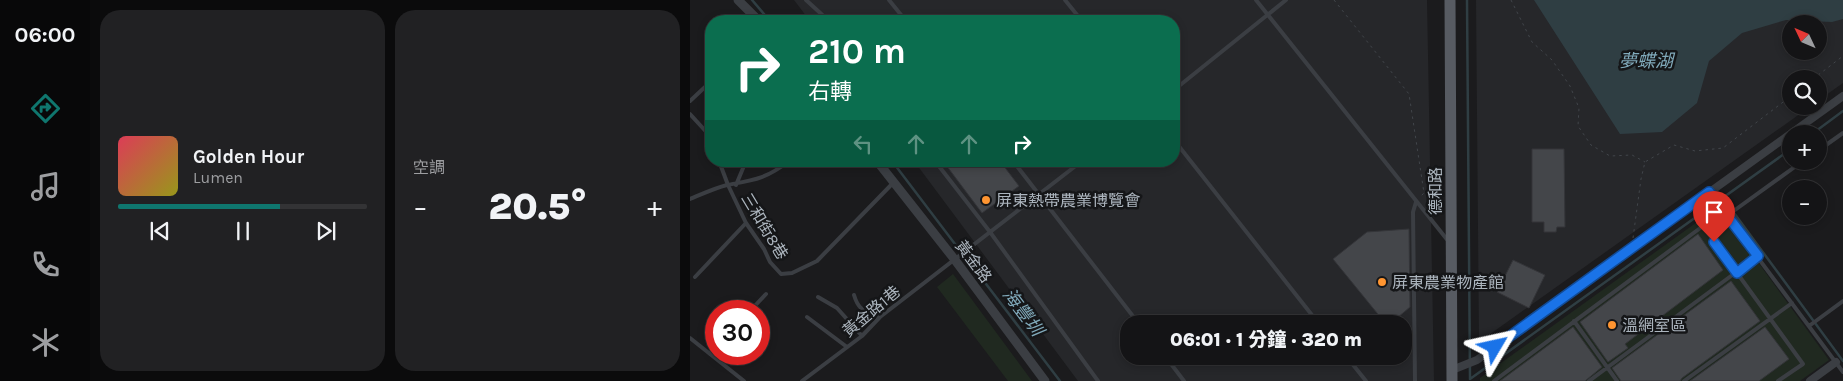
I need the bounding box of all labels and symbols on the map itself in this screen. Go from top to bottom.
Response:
north arrow [1782,15,1828,60]
water label: 夢蝶湖 [1619,50,1676,72]
street label: 德和路 [1426,167,1445,215]
street label: 三和街8巷 [737,190,792,263]
place label: 屏東熱帶農業博覽會 [996,191,1140,210]
pin [1693,191,1735,242]
marker: 屏東熱帶農業博覽會 [980,194,992,206]
street label: 黃金路 [952,236,996,286]
place label: 屏東農業物產館 [1392,273,1504,292]
marker: 屏東農業物產館 [1376,276,1388,288]
street label: 黃金路1巷 [839,282,904,341]
water label: 海豐圳 [998,284,1050,343]
speed limit sign: 30 [705,300,770,365]
place label: 溫網室區 [1622,316,1686,335]
marker: 溫網室區 [1606,319,1618,331]
position arrow [1468,320,1520,372]

